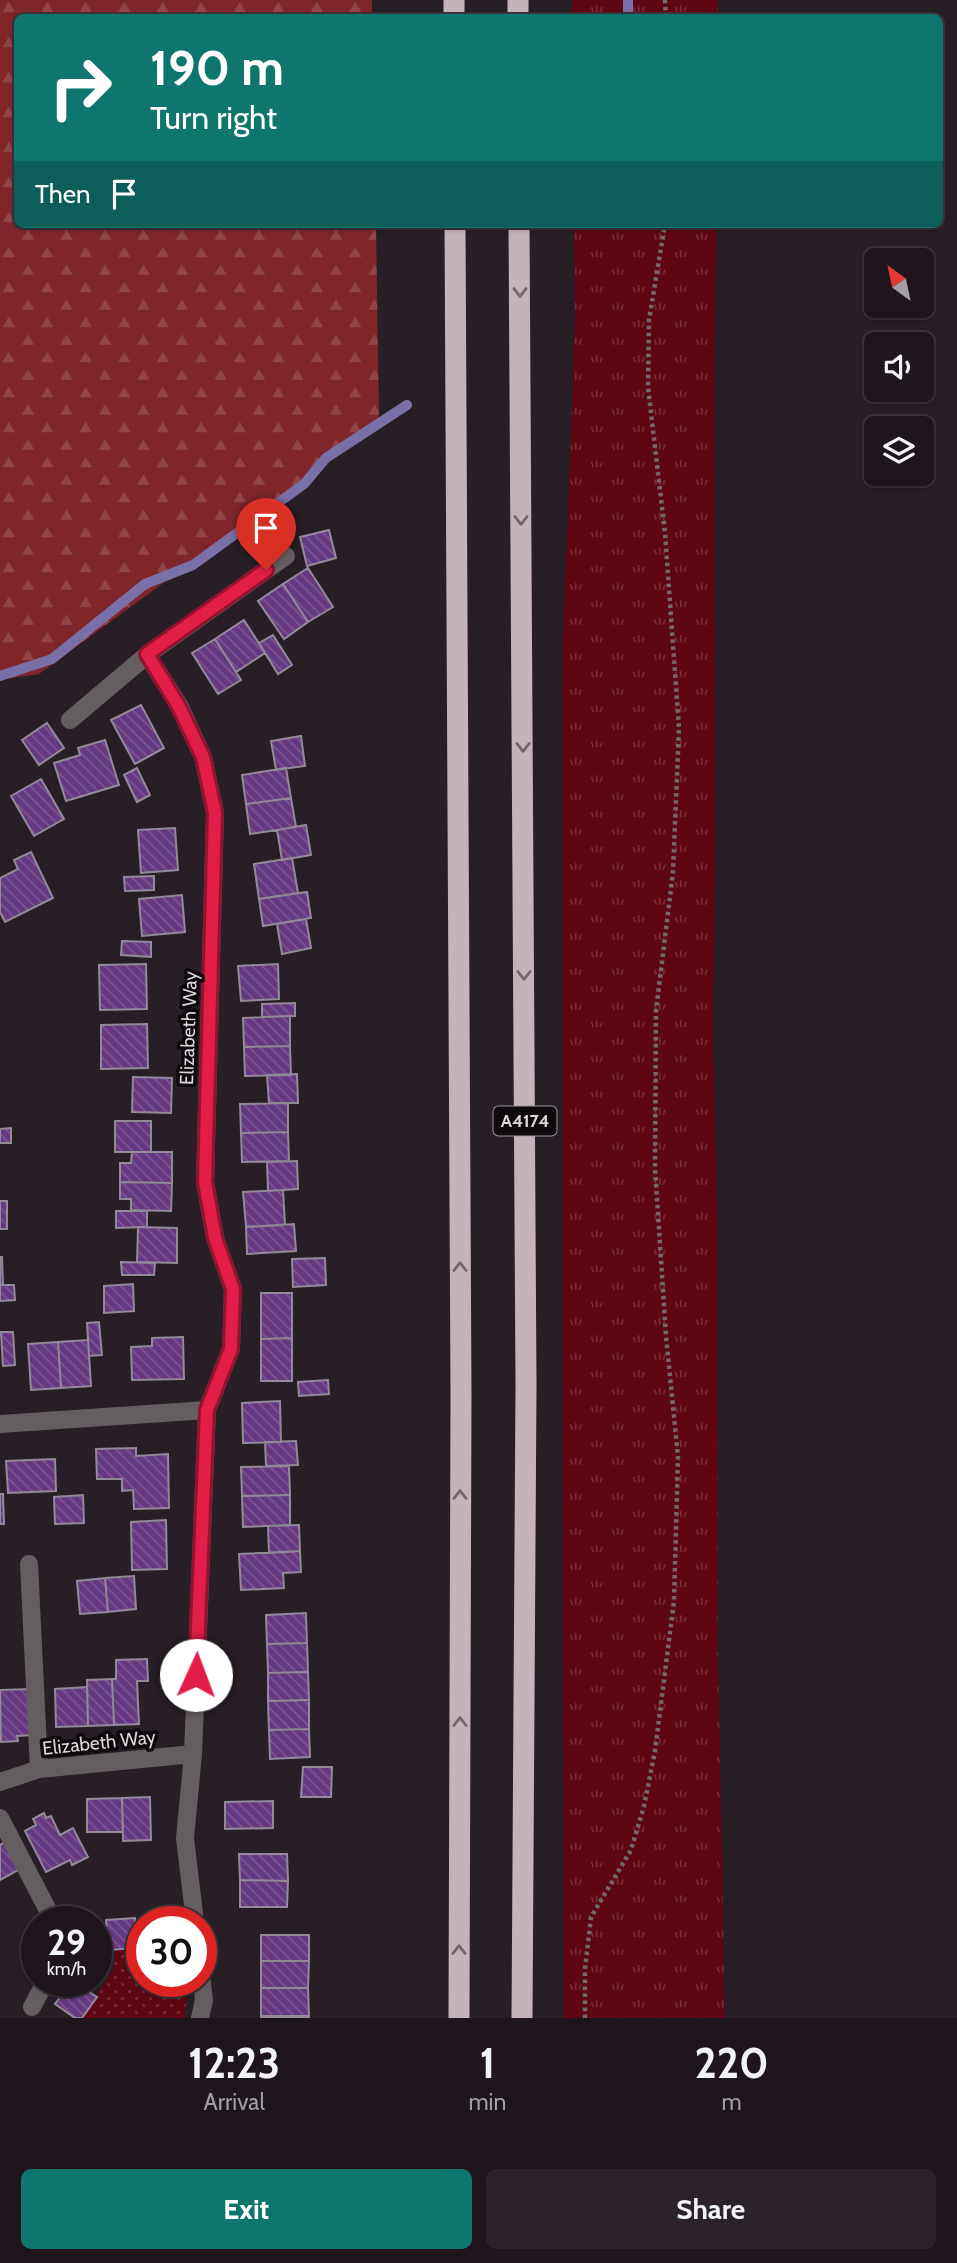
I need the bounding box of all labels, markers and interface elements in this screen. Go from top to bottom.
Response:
text: 190 m [150,38,284,97]
icon: right [35,42,126,133]
text: Turn right [150,98,277,137]
icon: arrive [105,175,143,213]
text: Then [35,178,91,210]
north arrow [864,248,934,318]
map controls [864,248,934,486]
one-way arrow [512,287,528,298]
button: sound [864,332,934,402]
button: layers [864,416,934,486]
pin [236,498,296,570]
icon: arrive [247,509,285,547]
one-way arrow [513,515,529,525]
one-way arrow [515,742,531,753]
street label: Elizabeth Way [175,970,202,1085]
one-way arrow [516,970,532,980]
road number: A4174 [494,1106,556,1136]
one-way arrow [452,1262,468,1272]
one-way arrow [452,1489,468,1500]
position arrow [159,1638,233,1712]
one-way arrow [452,1717,468,1727]
street label: Elizabeth Way [41,1725,157,1760]
speed limit sign: 30 [126,1906,217,1997]
text: 29 [47,1921,86,1964]
one-way arrow [451,1944,467,1955]
text: km/h [47,1958,86,1980]
text: 12:23 [188,2037,280,2089]
text: 1 [480,2037,495,2089]
text: 220 [695,2037,769,2089]
text: Arrival [204,2088,265,2116]
text: min [468,2088,506,2116]
text: m [722,2088,742,2116]
button: Exit [21,2169,472,2249]
button: Share [486,2169,936,2249]

